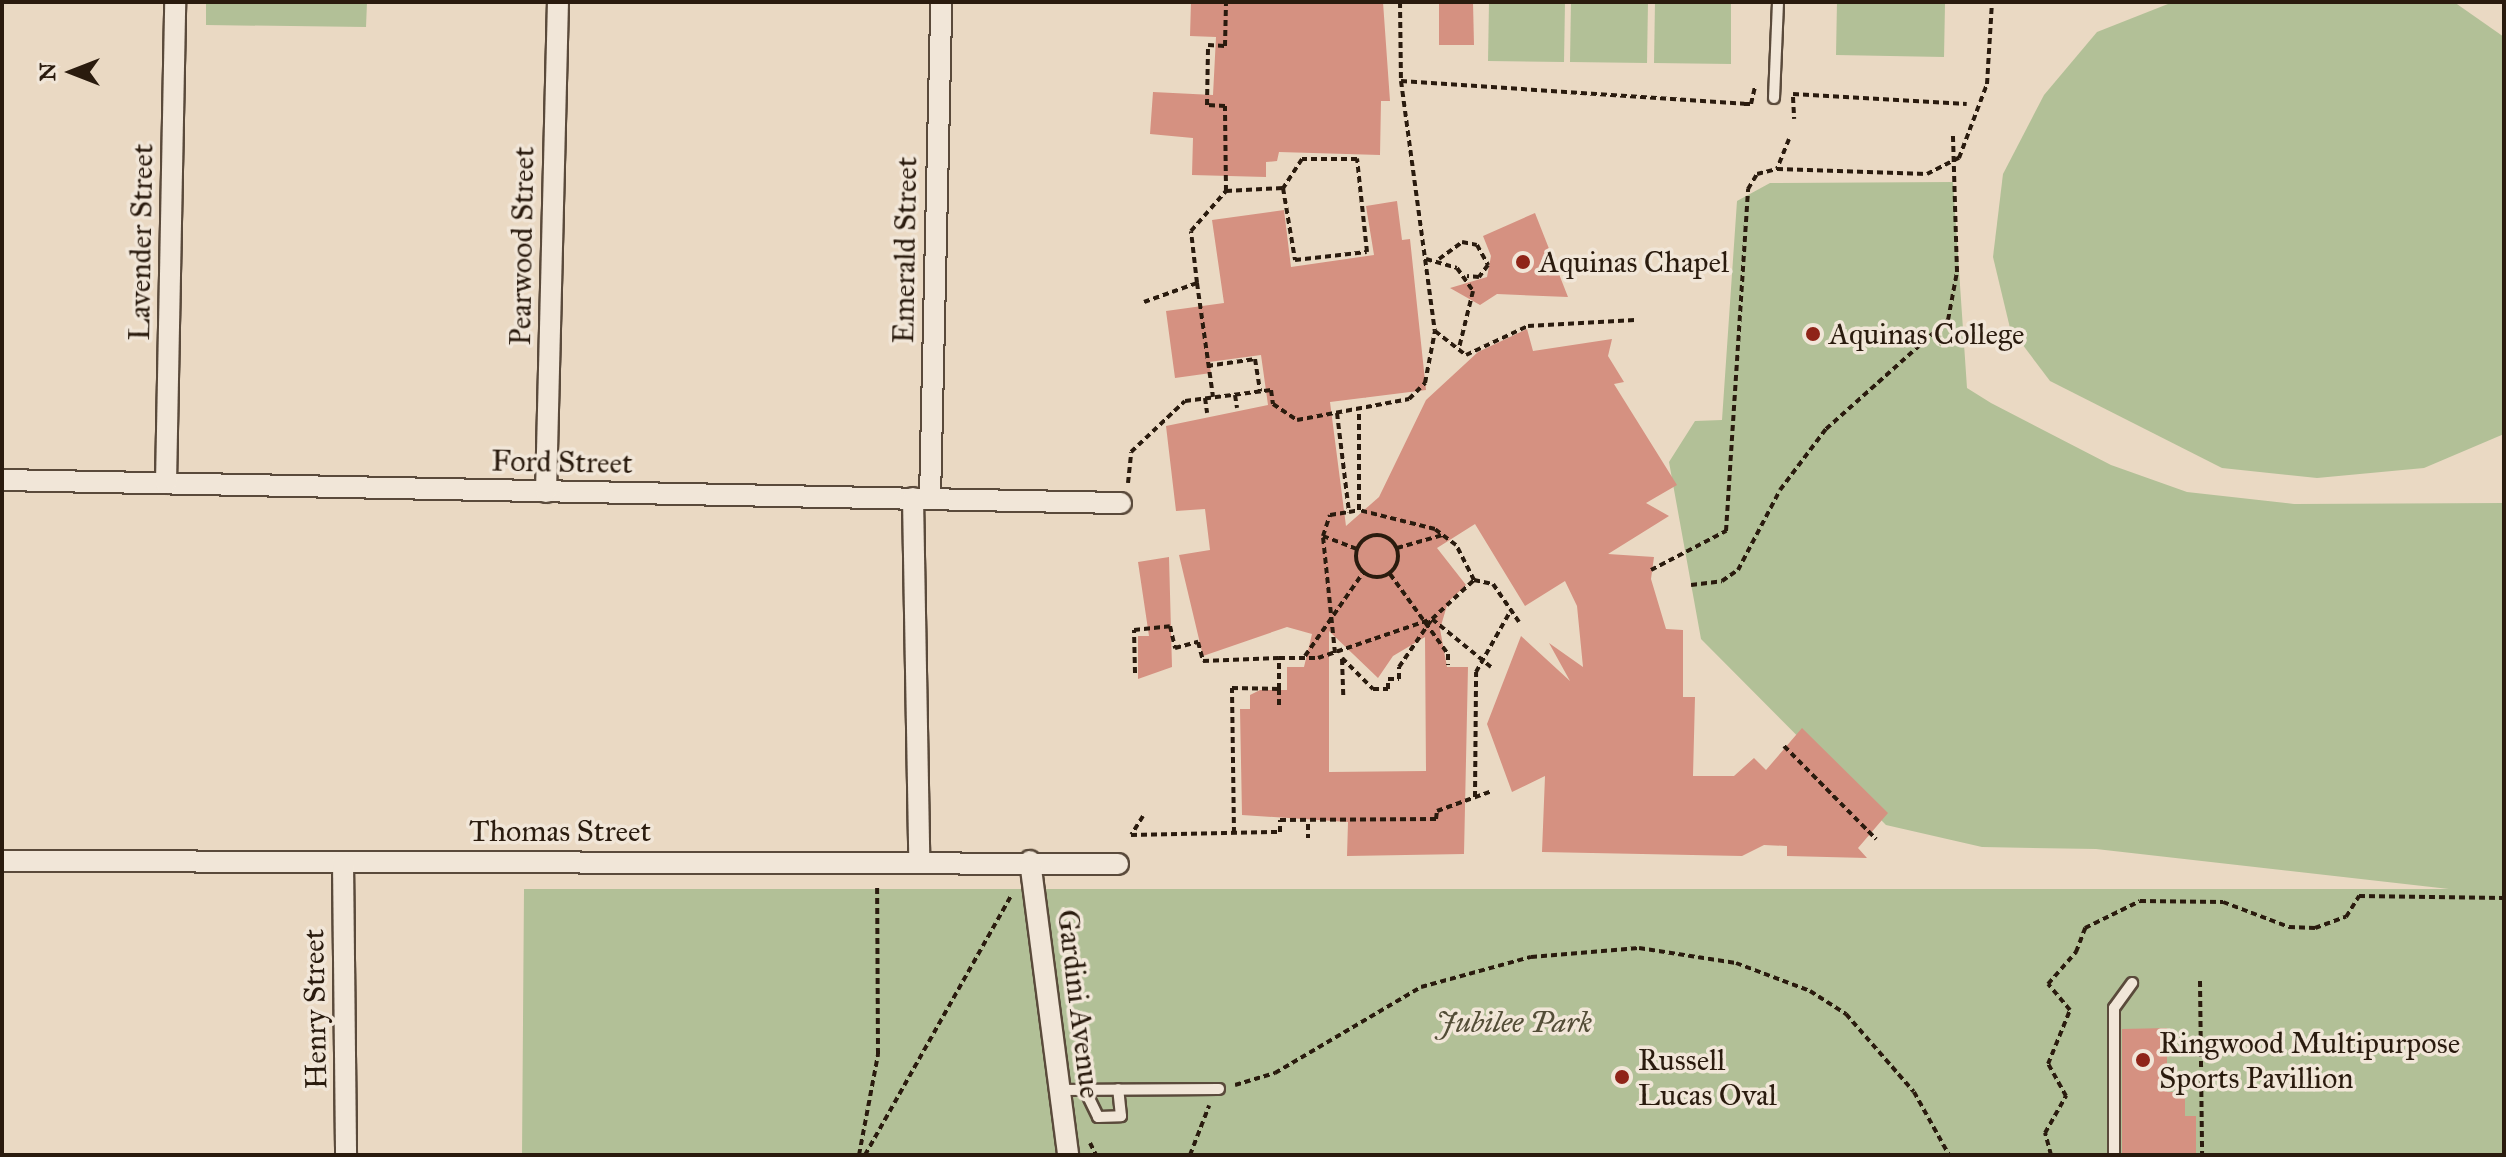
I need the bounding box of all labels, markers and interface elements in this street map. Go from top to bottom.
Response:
north arrow [32,32,112,112]
text: N [34,63,61,81]
street label: Lavender Street [121,143,161,341]
street label: Pearwood Street [502,146,542,346]
street label: Emerald Street [885,156,925,344]
place label: Aquinas Chapel [1539,244,1729,280]
marker: Aquinas Chapel [1514,253,1532,271]
place label: Aquinas College [1829,316,2025,352]
marker: Aquinas College [1804,325,1822,343]
street label: Ford Street [491,443,633,481]
street label: Thomas Street [469,813,651,849]
street label: Gardini Avenue [1050,907,1108,1101]
street label: Henry Street [296,928,334,1090]
park label: Jubilee Park [1436,1004,1592,1040]
place label: Ringwood Multipurpose Sports Pavillion [2159,1025,2460,1096]
place label: Russell Lucas Oval [1638,1042,1777,1112]
marker: Ringwood Multipurpose Sports Pavillion [2134,1051,2152,1069]
marker: Russell Lucas Oval [1613,1068,1631,1086]

